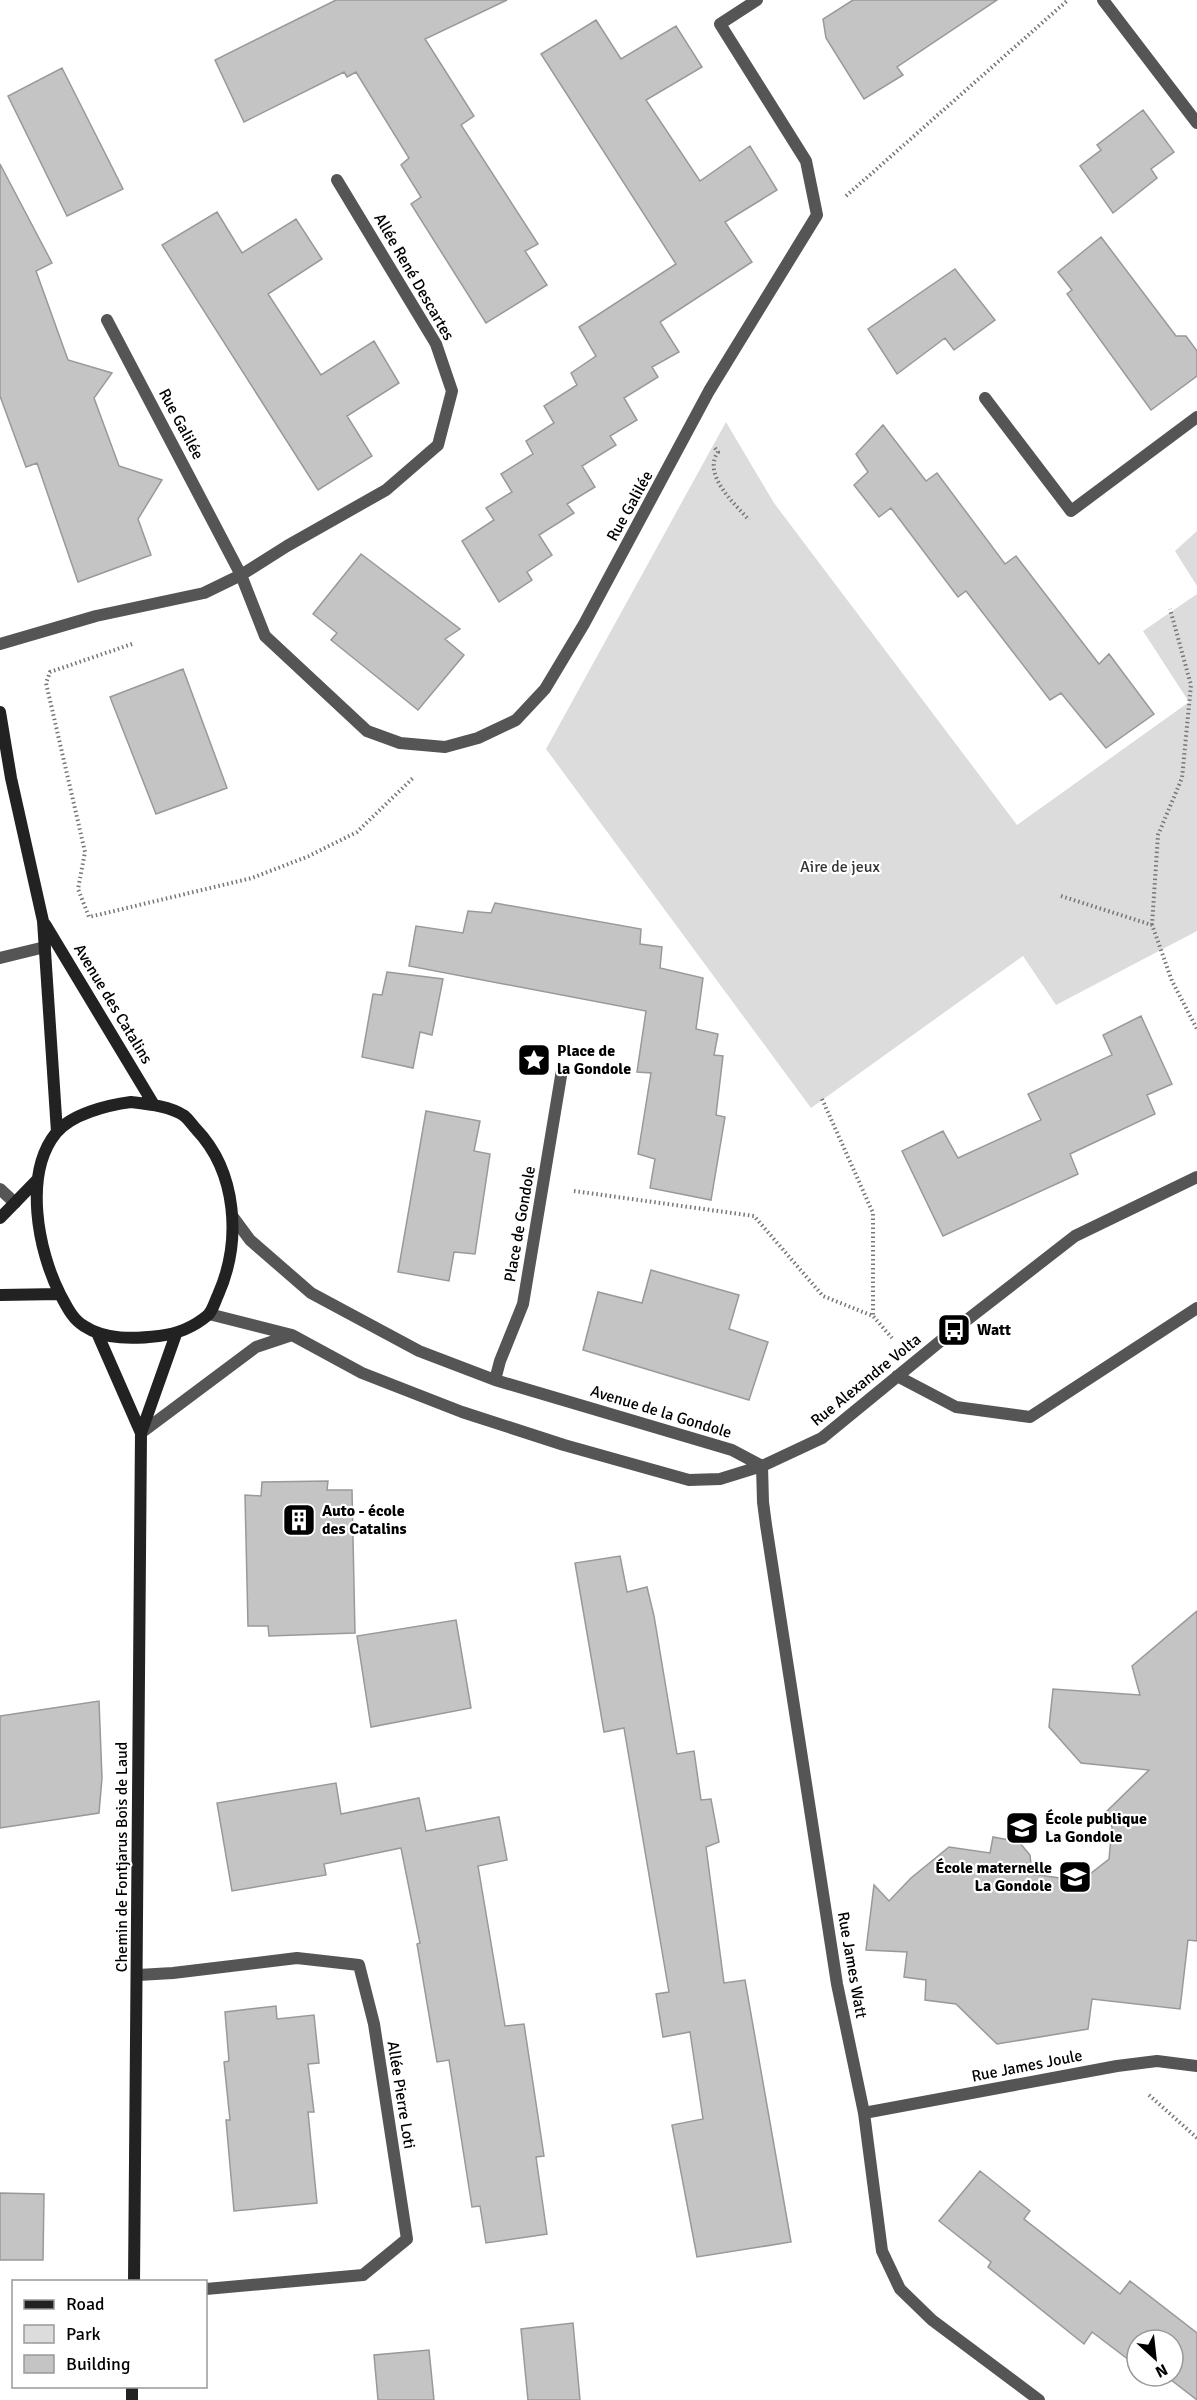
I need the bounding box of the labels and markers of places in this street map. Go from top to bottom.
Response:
place label: Place de la Gondole [557,1041,631,1079]
place icon: Place de la Gondole [516,1042,552,1078]
bus stop icon: Watt [936,1312,972,1348]
place label: Watt [977,1320,1011,1340]
place label: Auto - école des Catalins [322,1501,407,1539]
building icon: Auto - école des Catalins [281,1502,317,1538]
place label: École publique La Gondole [1045,1809,1147,1847]
school or university icon: École publique La Gondole [1004,1810,1040,1846]
place label: École maternelle La Gondole [935,1858,1052,1896]
school or university icon: École maternelle La Gondole [1057,1859,1093,1895]

